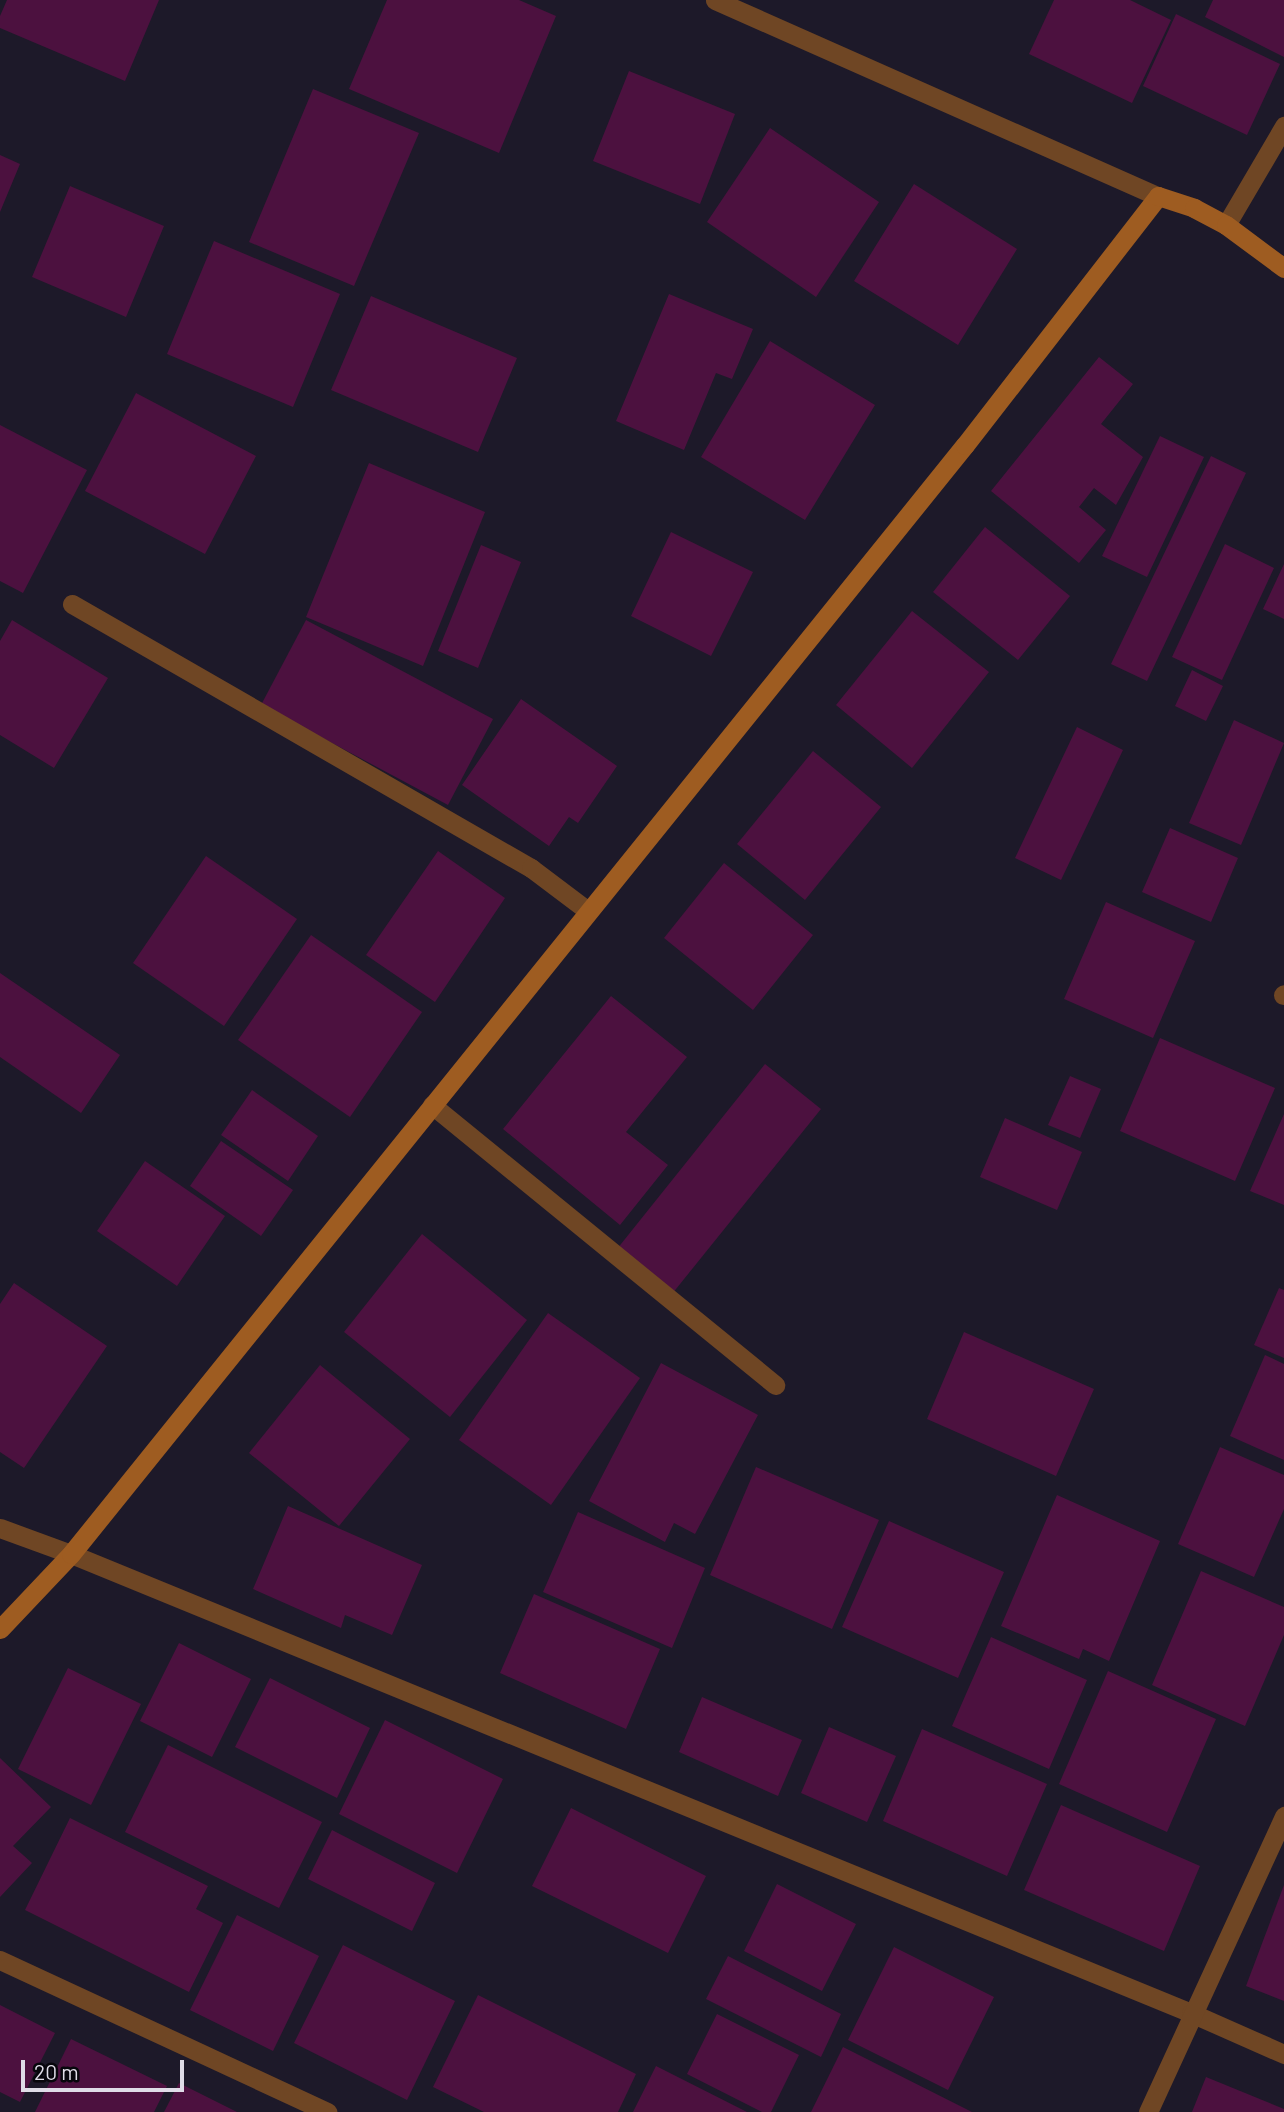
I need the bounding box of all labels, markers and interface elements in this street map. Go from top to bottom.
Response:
scale bar [24,2046,187,2090]
text: 20 m [34,2059,79,2084]

